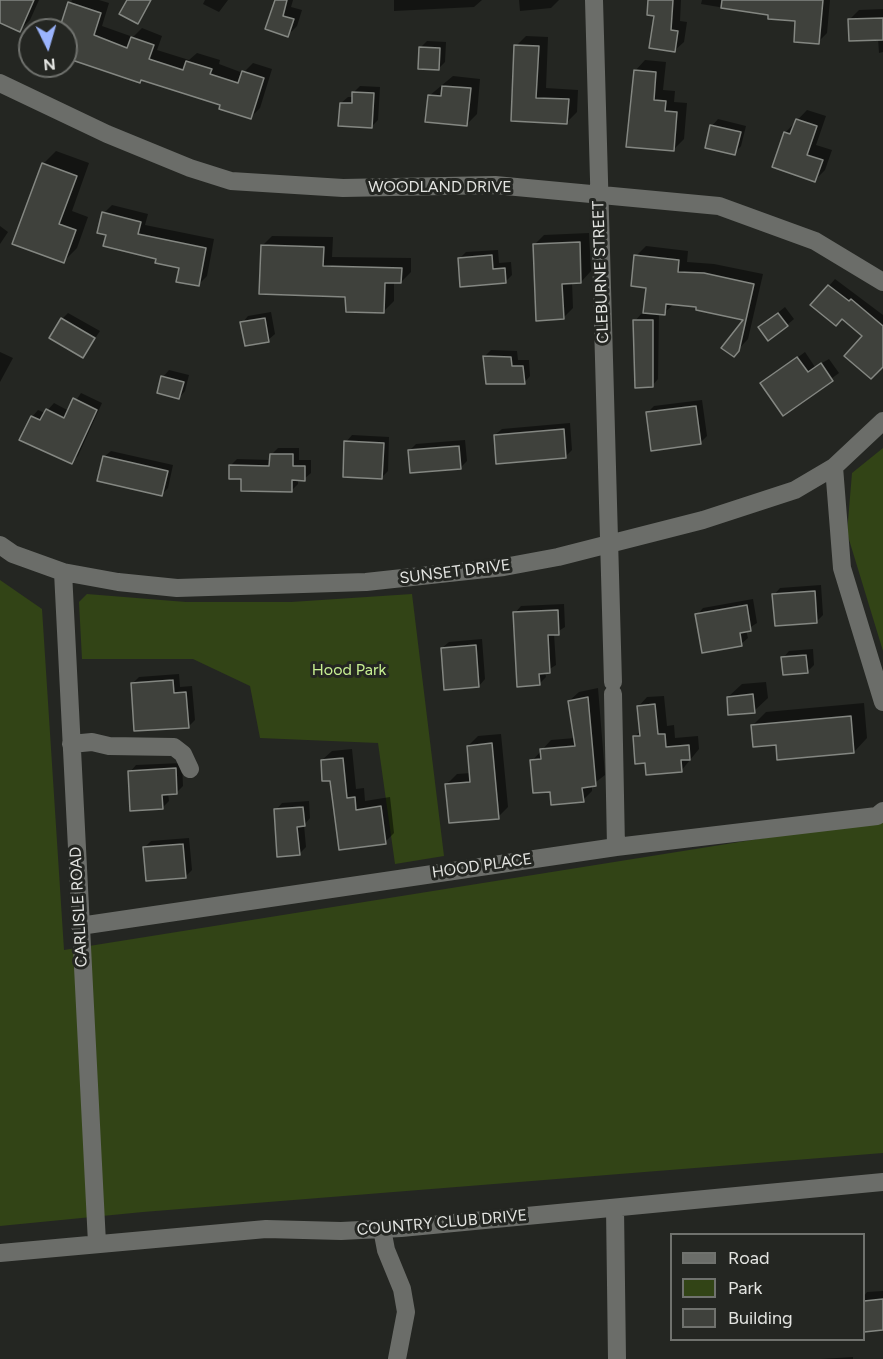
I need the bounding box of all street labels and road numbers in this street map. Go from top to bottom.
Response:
street label: WOODLAND DRIVE [368,177,512,197]
street label: CLEBURNE STREET [589,200,613,344]
street label: SUNSET DRIVE [398,556,512,588]
street label: CARLISLE ROAD [66,846,92,968]
street label: HOOD PLACE [431,849,533,883]
street label: COUNTRY CLUB DRIVE [356,1206,528,1240]

